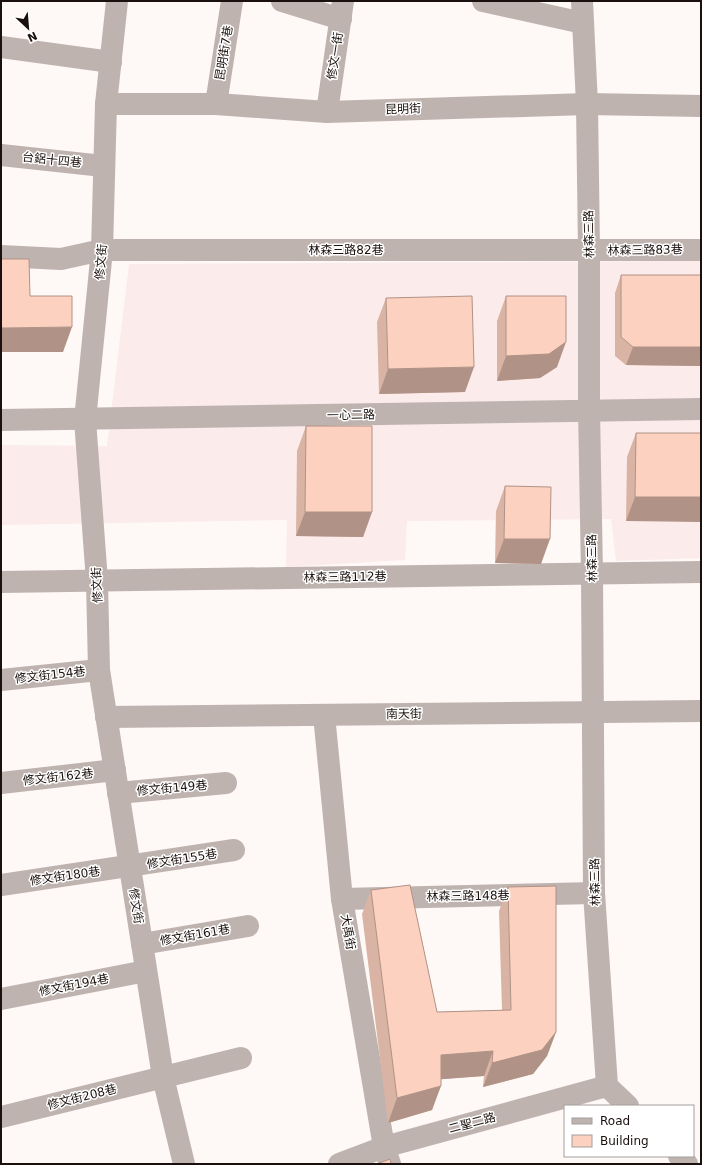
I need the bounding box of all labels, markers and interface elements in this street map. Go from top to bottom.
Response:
north arrow [8,8,48,48]
street label: 昆明街7巷 [213,24,235,82]
text: N [25,29,39,44]
street label: 修文一街 [324,31,346,81]
street label: 昆明街 [385,101,421,117]
street label: 台鋁十四巷 [21,150,83,170]
street label: 林森三路 [582,210,596,258]
street label: 林森三路83巷 [607,242,683,258]
street label: 修文街 [92,243,110,281]
street label: 林森三路82巷 [308,243,384,257]
street label: 一心二路 [327,408,375,422]
street label: 林森三路 [585,534,599,582]
street label: 修文街 [89,567,105,603]
street label: 林森三路112巷 [303,569,387,585]
street label: 修文街154巷 [14,664,86,686]
street label: 南天街 [386,707,422,721]
street label: 修文街162巷 [22,766,94,788]
street label: 修文街149巷 [136,778,208,798]
street label: 修文街155巷 [146,847,218,871]
street label: 林森三路 [588,858,602,906]
street label: 修文街180巷 [29,864,101,888]
street label: 修文街 [126,887,146,925]
street label: 林森三路148巷 [426,888,510,904]
street label: 大禹街 [338,913,358,951]
street label: 修文街161巷 [159,922,231,948]
street label: 修文街194巷 [38,971,110,999]
street label: 修文街208巷 [46,1082,118,1112]
legend [564,1105,694,1157]
street label: 二聖二路 [447,1110,497,1136]
text: Road [600,1114,630,1128]
text: Building [600,1134,649,1148]

